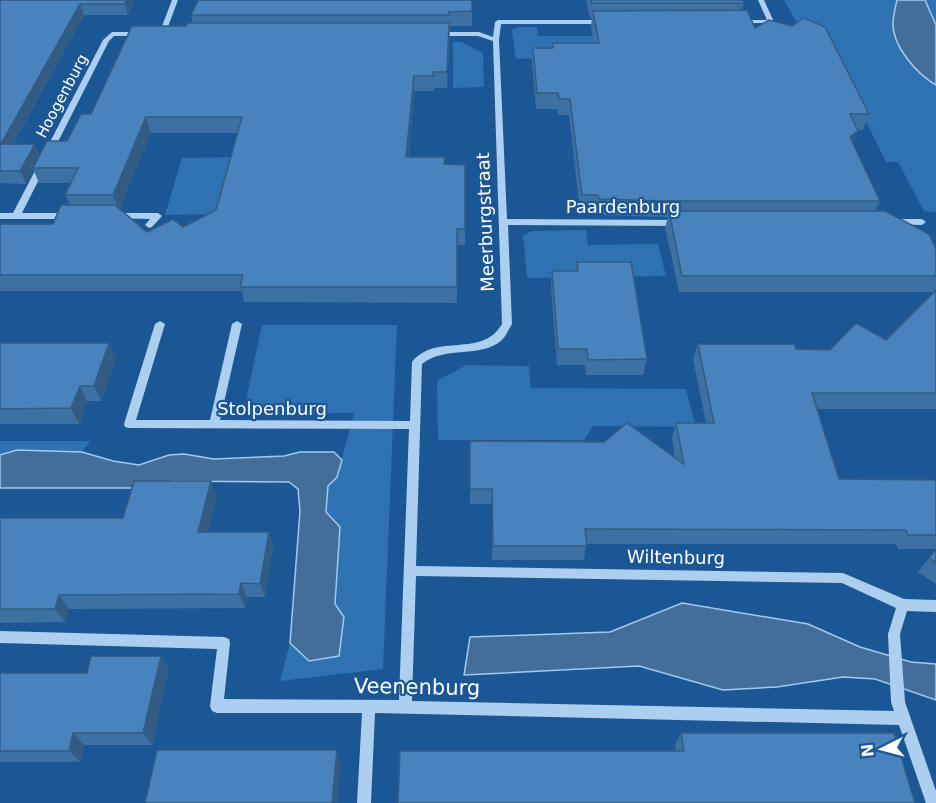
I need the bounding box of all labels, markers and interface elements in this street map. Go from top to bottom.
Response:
street label: Hoogenburg [32,51,92,141]
street label: Meerburgstraat [472,152,498,292]
street label: Paardenburg [566,196,680,217]
street label: Stolpenburg [217,398,327,419]
street label: Wiltenburg [627,546,725,568]
street label: Veenenburg [354,674,480,700]
north arrow [852,719,912,779]
text: N [857,743,878,758]

